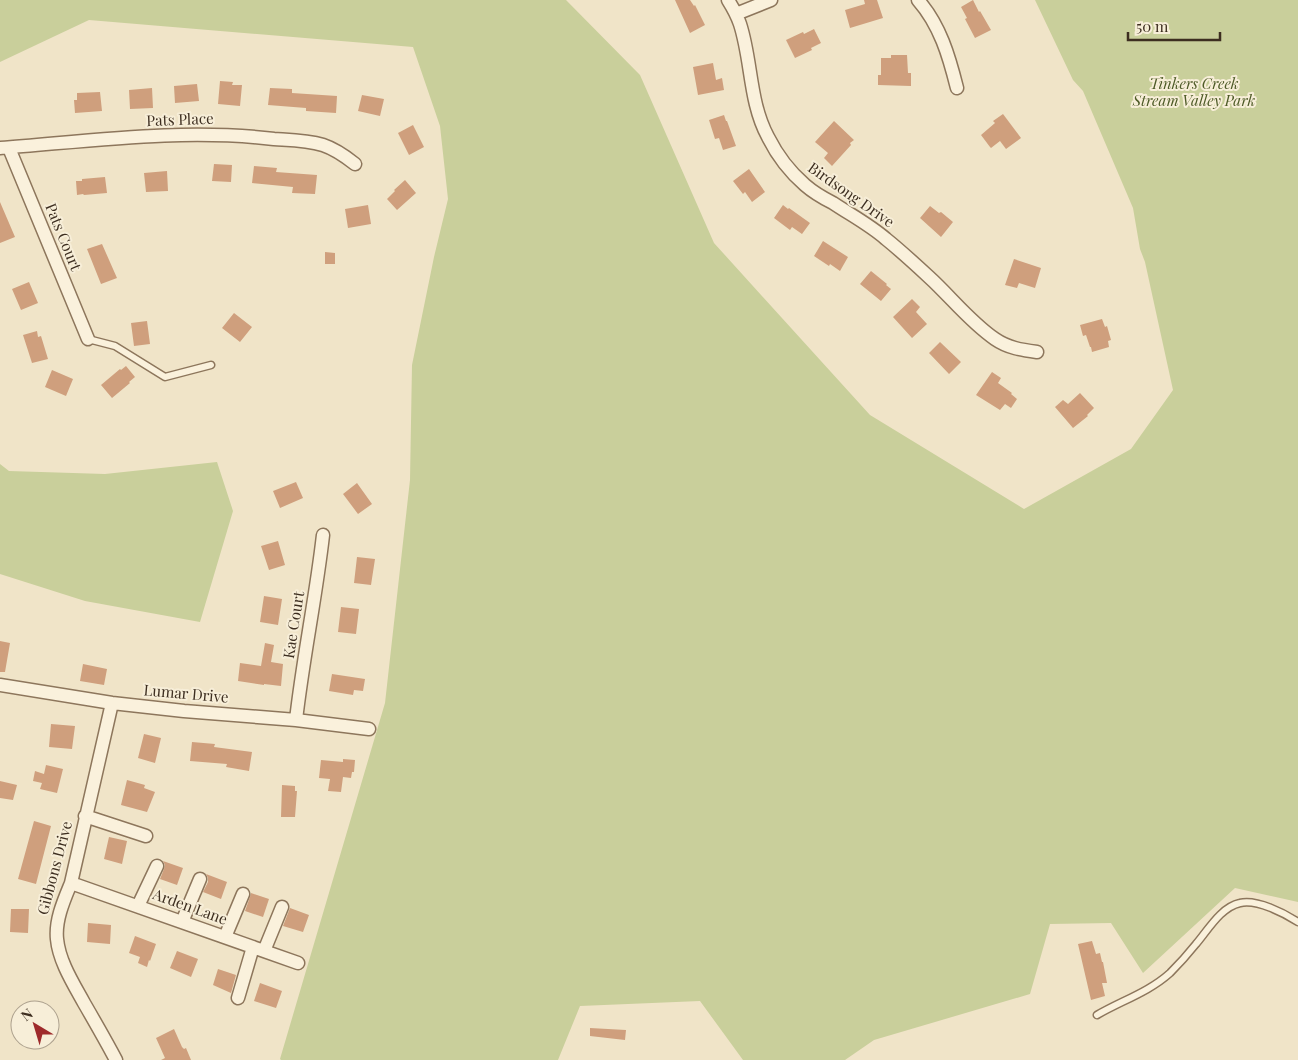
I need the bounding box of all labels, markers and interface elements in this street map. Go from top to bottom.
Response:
scale bar [1128,10,1220,42]
text: 50 m [1136,16,1169,36]
park label: Tinkers Creek Stream Valley Park [1132,73,1256,110]
street label: Pats Place [146,108,214,130]
street label: Birdsong Drive [805,157,899,231]
street label: Pats Court [41,200,87,274]
street label: Kae Court [278,589,308,660]
street label: Lumar Drive [143,679,229,707]
street label: Gibbons Drive [32,819,76,917]
street label: Arden Lane [149,883,230,929]
north arrow [10,1000,60,1050]
text: N [17,1004,37,1025]

